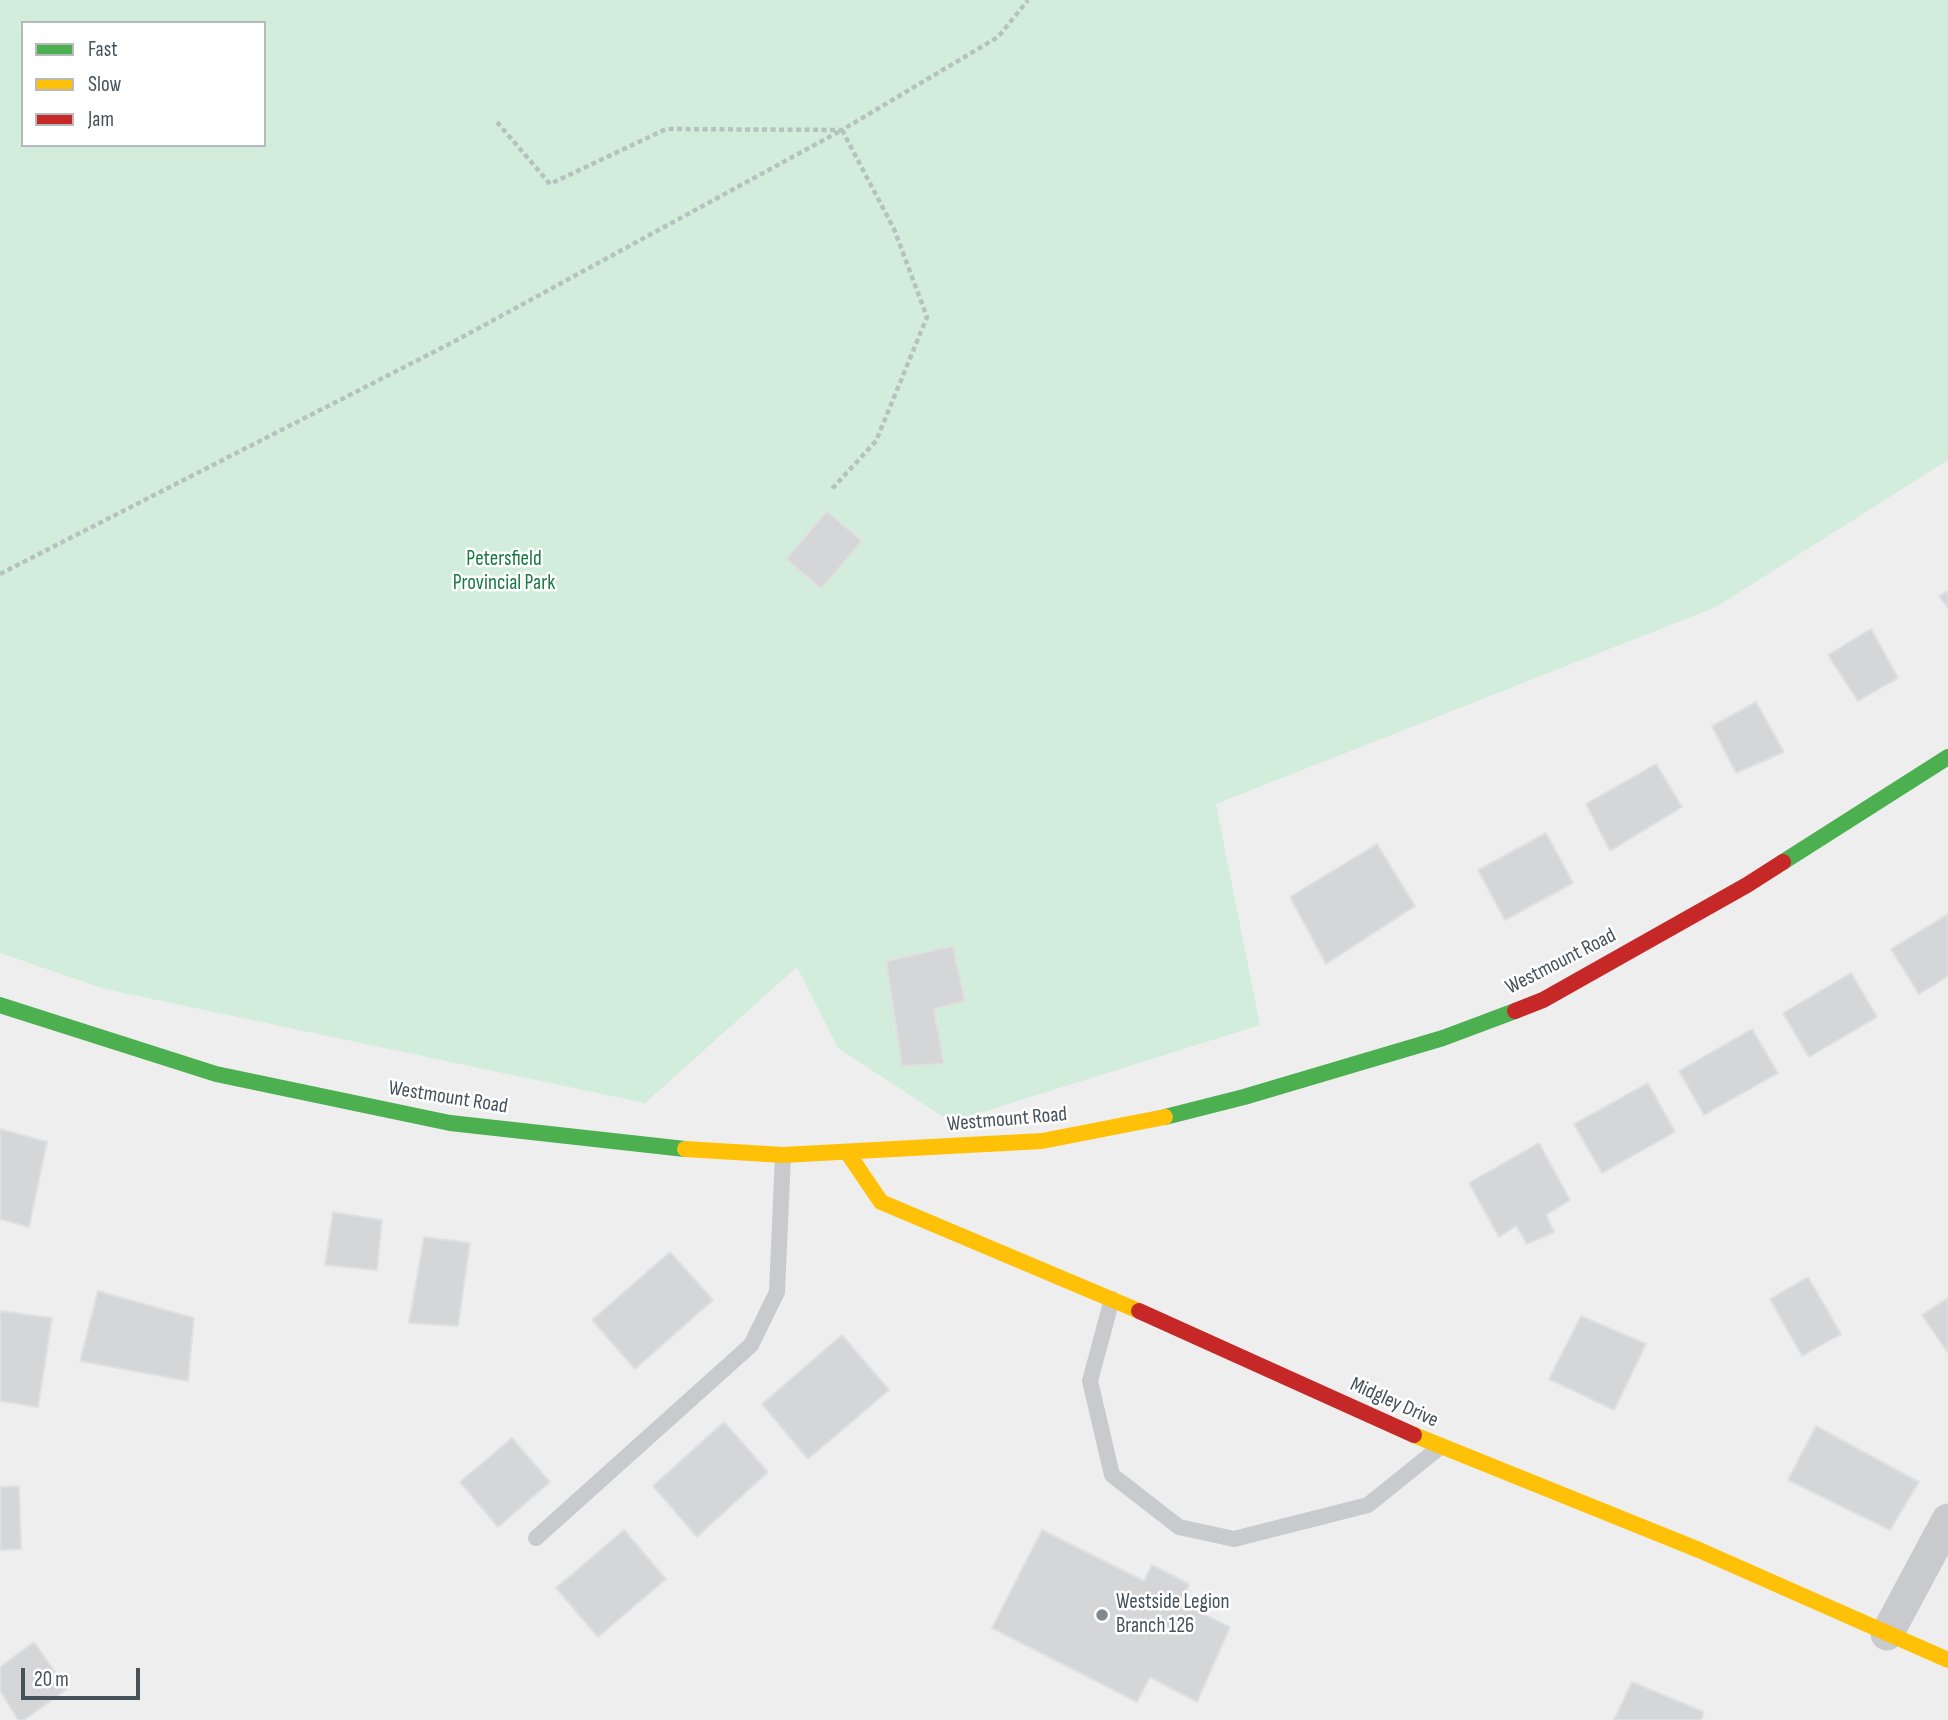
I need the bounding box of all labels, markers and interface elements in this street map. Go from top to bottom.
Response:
legend [21,21,266,147]
text: Fast [88,37,118,62]
text: Slow [88,72,121,97]
text: Jam [88,107,114,132]
park label: Petersfield Provincial Park [453,547,555,597]
street label: Westmount Road [1502,923,1620,1001]
street label: Westmount Road [387,1076,509,1120]
street label: Westmount Road [946,1102,1068,1138]
street label: Midgley Drive [1346,1372,1442,1434]
place label: Westside Legion Branch 126 [1116,1590,1230,1640]
marker: Westside Legion Branch 126 [1094,1607,1110,1623]
scale bar [24,1654,144,1698]
text: 20 m [34,1667,69,1692]

